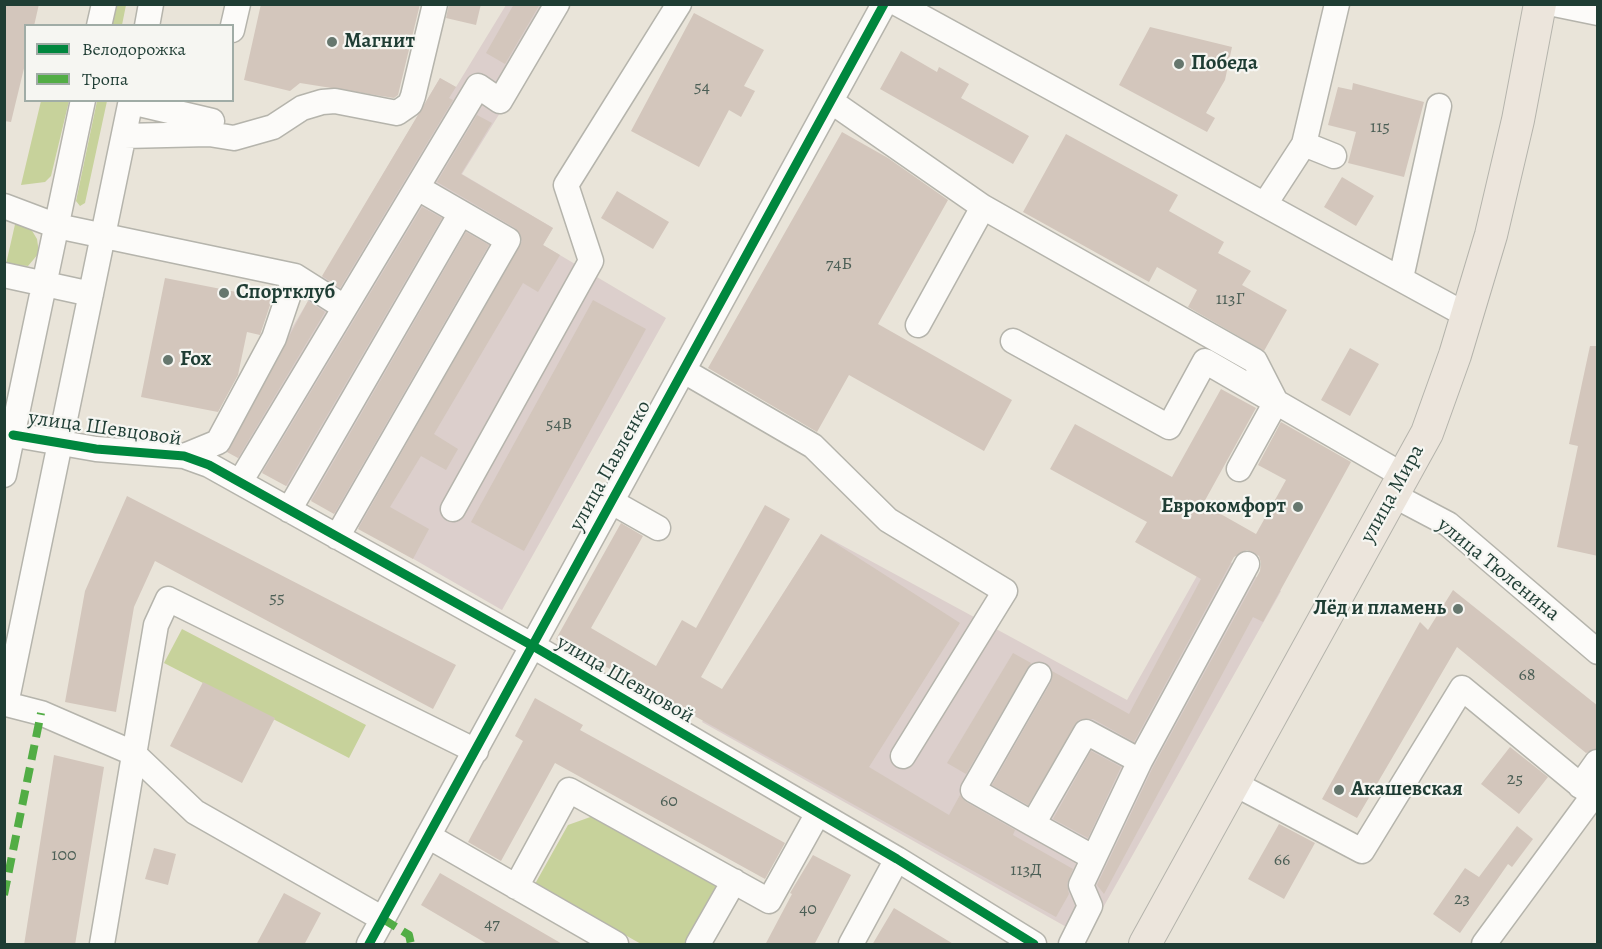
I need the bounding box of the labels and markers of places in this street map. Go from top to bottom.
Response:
place label: Магнит [344,29,415,55]
marker: Магнит [325,35,339,49]
place label: Победа [1191,51,1258,77]
marker: Победа [1172,57,1186,71]
place label: Спортклуб [236,280,335,306]
marker: Спортклуб [217,286,231,300]
place label: Fox [180,347,211,373]
marker: Fox [161,353,175,367]
place label: Еврокомфорт [1161,494,1286,520]
marker: Еврокомфорт [1291,500,1305,514]
place label: Лёд и пламень [1313,596,1446,622]
marker: Лёд и пламень [1451,602,1465,616]
place label: Акашевская [1351,777,1463,803]
marker: Акашевская [1332,783,1346,797]

